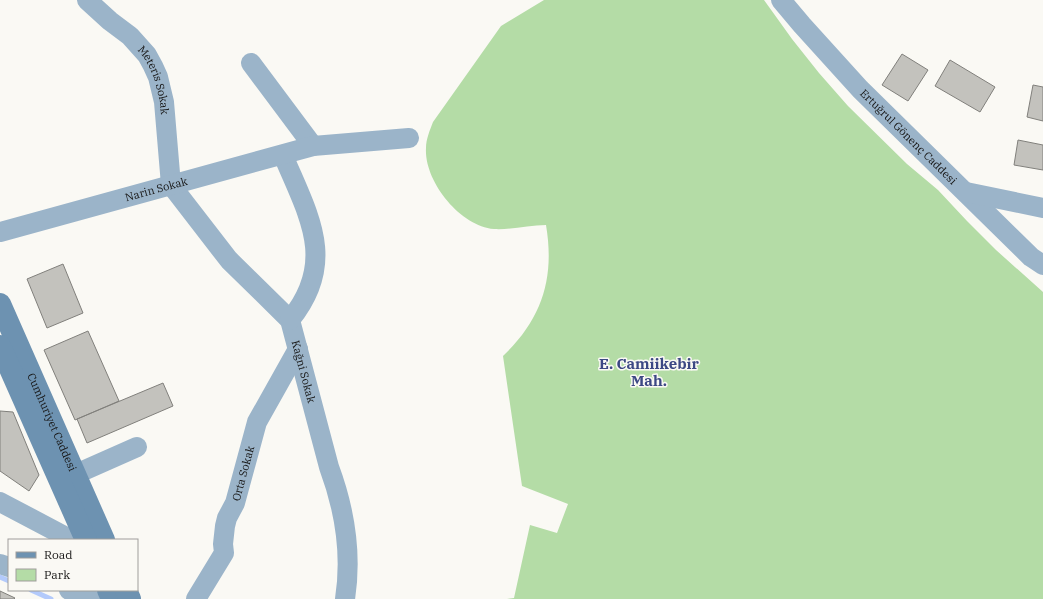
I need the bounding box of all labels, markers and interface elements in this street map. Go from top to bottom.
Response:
street label: Meteris Sokak [135,43,172,116]
street label: Ertuğrul Gönenç Caddesi [857,86,960,188]
street label: Narin Sokak [123,174,189,204]
street label: Kağni Sokak [289,339,319,405]
district label: E. Camiikebir Mah. [599,354,700,390]
street label: Cumhuriyet Caddesi [24,371,80,474]
street label: Orta Sokak [229,443,257,503]
legend [8,539,138,591]
text: Road [44,547,73,562]
text: Park [44,567,70,582]

